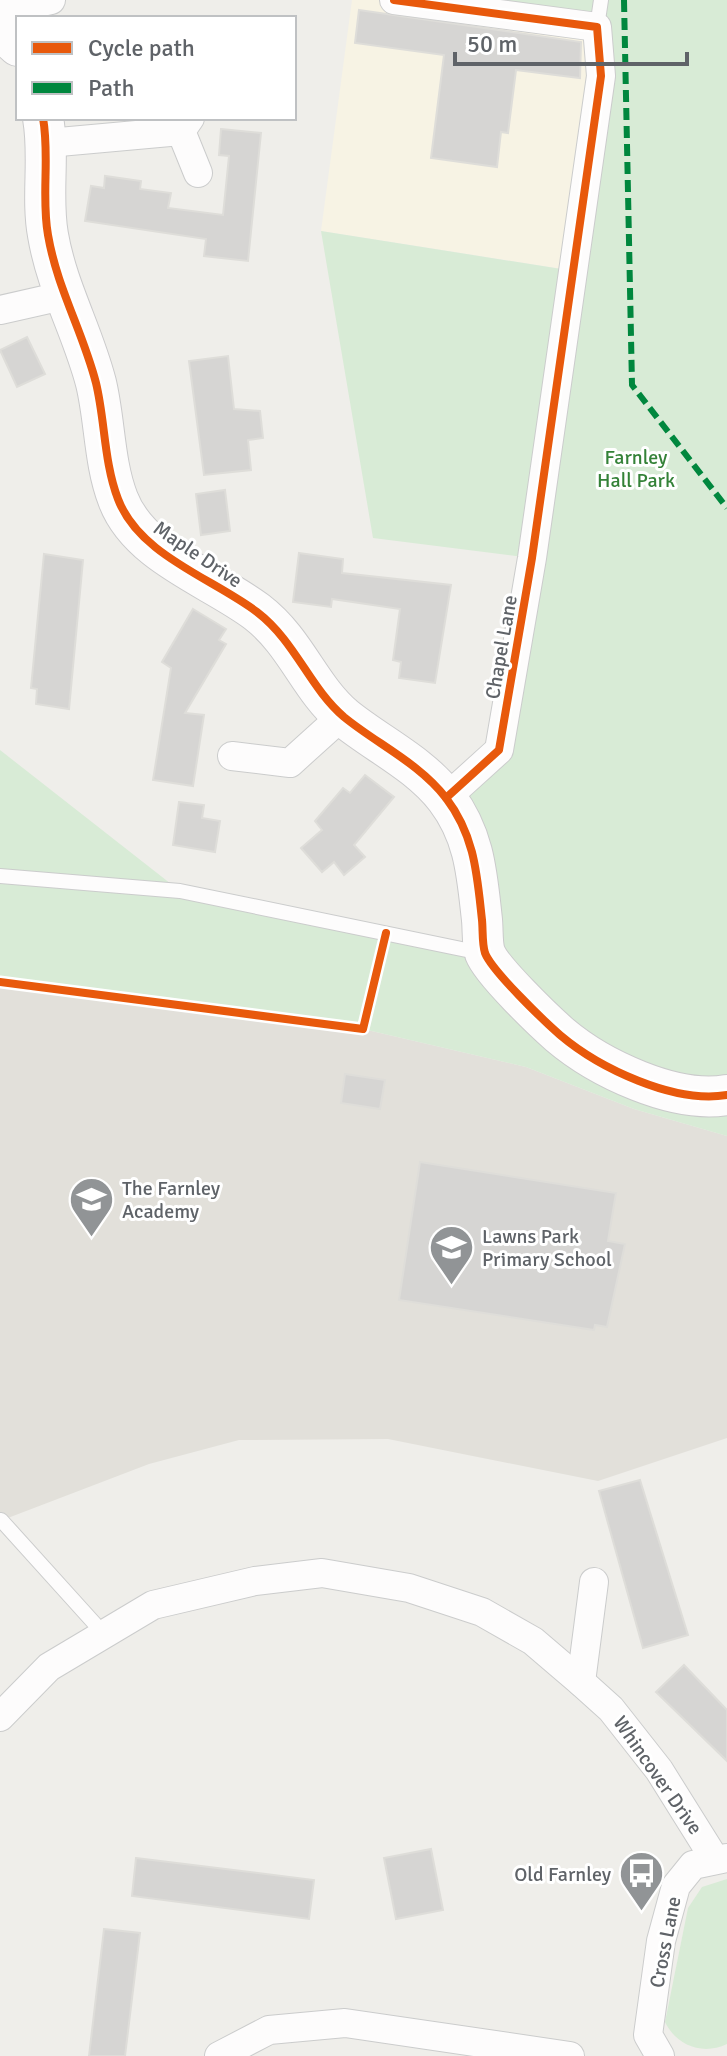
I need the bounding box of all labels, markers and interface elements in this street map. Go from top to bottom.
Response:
legend [16,16,296,120]
scale bar [455,16,687,66]
text: 50 m [467,29,517,59]
text: Cycle path [88,33,195,63]
text: Path [88,73,134,103]
park label: Farnley Hall Park [597,445,675,493]
street label: Maple Drive [149,516,247,593]
street label: Chapel Lane [480,593,523,701]
school or university icon: The Farnley Academy [67,1175,115,1238]
place label: The Farnley Academy [122,1176,221,1224]
school or university icon: Lawns Park Primary School [427,1224,475,1287]
place label: Lawns Park Primary School [482,1224,612,1272]
street label: Whincover Drive [607,1711,708,1839]
bus stop icon: Old Farnley [618,1850,666,1913]
place label: Old Farnley [514,1862,612,1887]
street label: Cross Lane [644,1894,687,1990]

